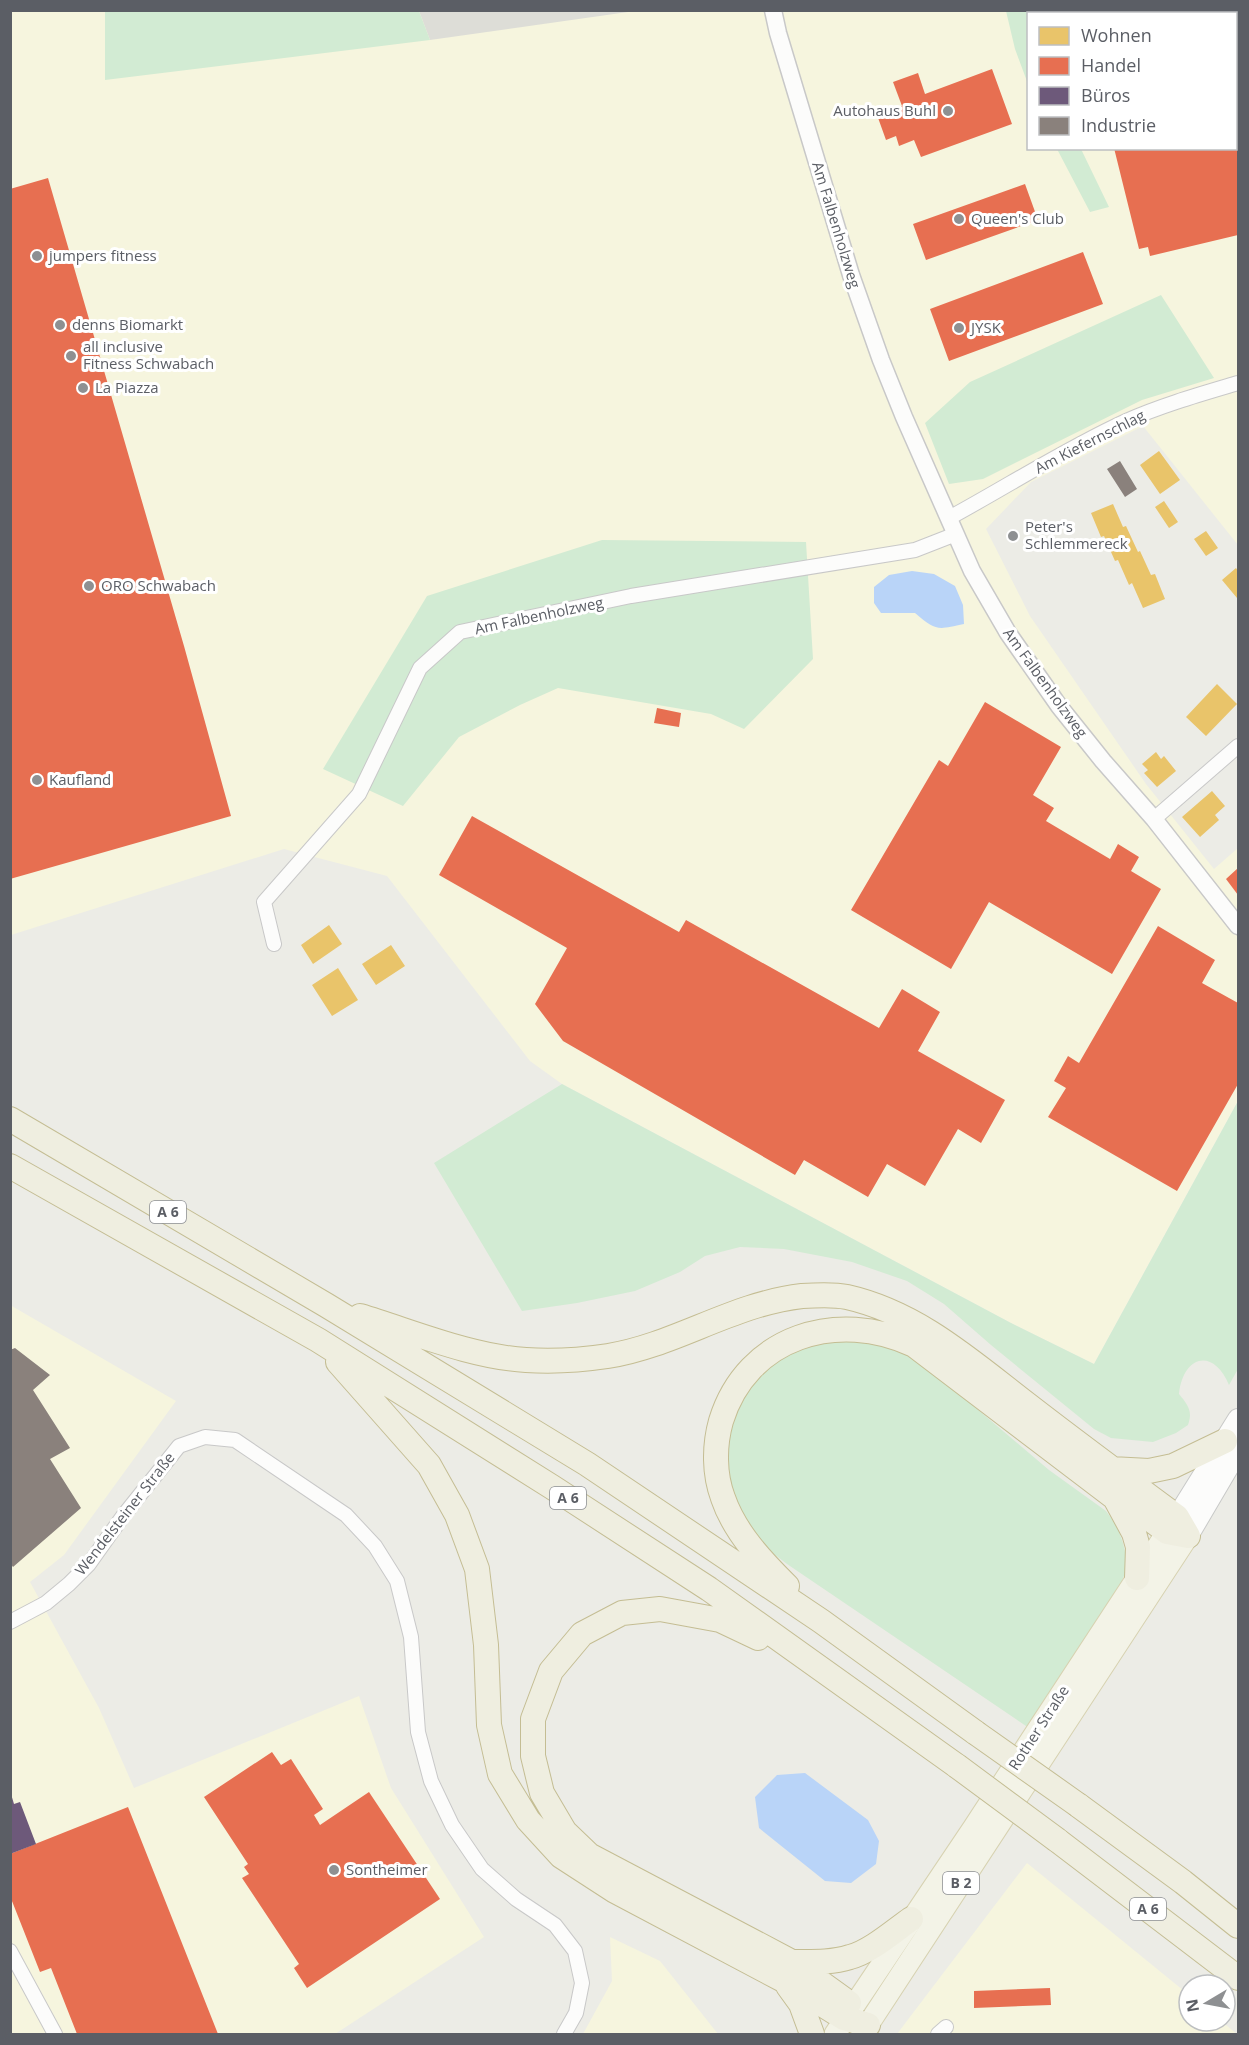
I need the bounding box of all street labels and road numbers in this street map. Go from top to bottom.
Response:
street label: Am Falbenholzweg [808,159,866,290]
street label: Am Kiefernschlag [1031,405,1148,478]
street label: Am Falbenholzweg [473,592,605,638]
street label: Am Falbenholzweg [999,623,1092,741]
road number: A 6 [150,1201,186,1223]
street label: Wendelsteiner Straße [70,1448,179,1579]
road number: A 6 [550,1487,586,1509]
street label: Rother Straße [1003,1681,1073,1774]
road number: B 2 [943,1872,979,1894]
road number: A 6 [1130,1898,1166,1920]

